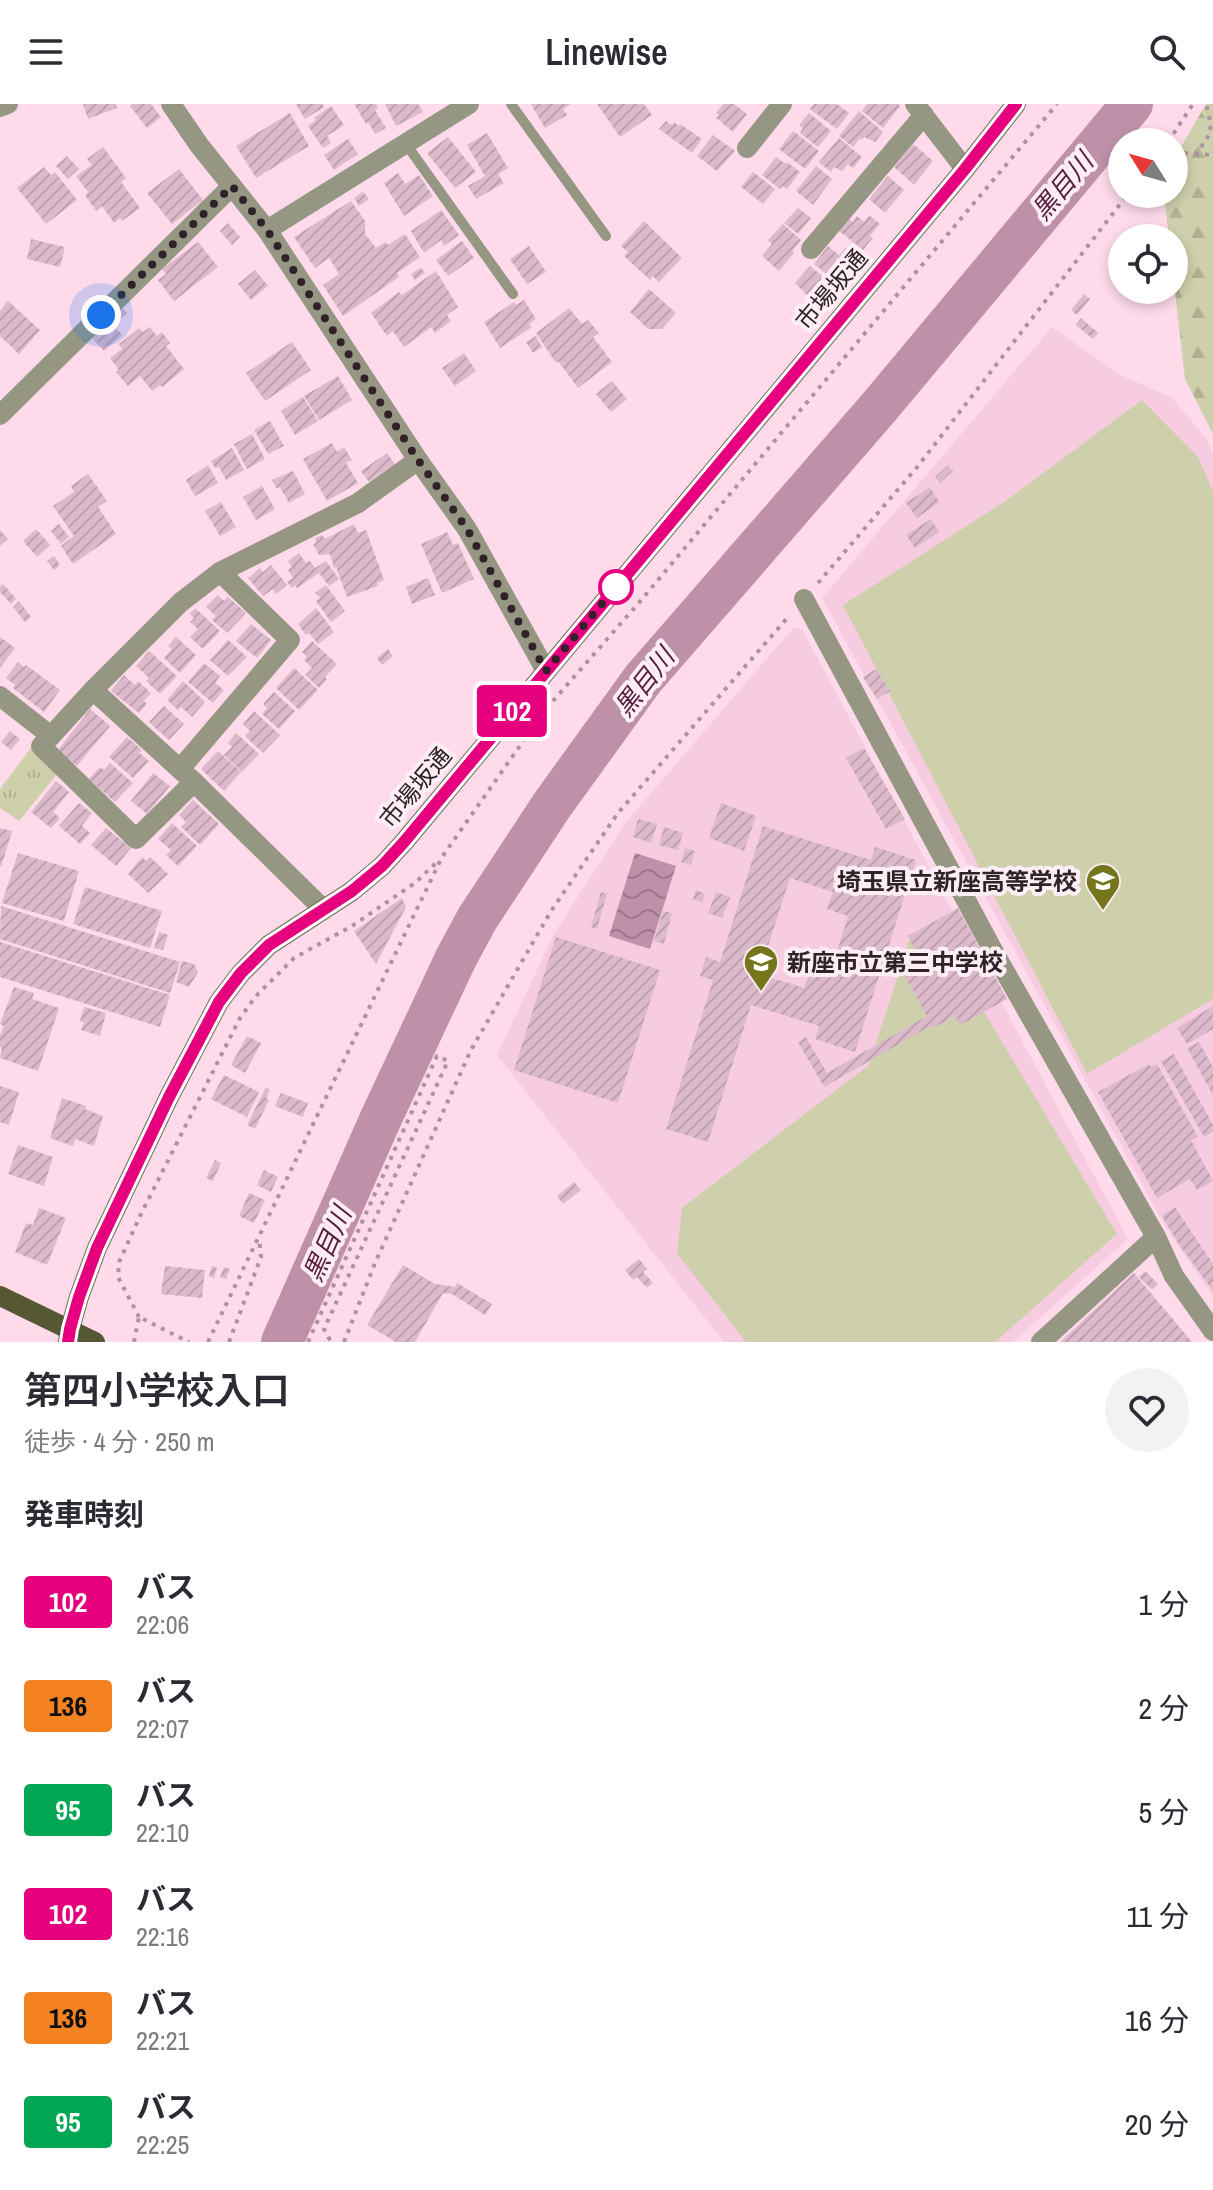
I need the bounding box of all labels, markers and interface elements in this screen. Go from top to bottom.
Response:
text: Linewise [545,28,668,76]
icon: menu [24,30,68,74]
icon: search [1145,30,1189,74]
north arrow [1108,128,1188,208]
map controls [1108,128,1188,304]
water label: 黒目川 [1024,143,1102,227]
button: locate [1108,224,1188,304]
street label: 市場坂通 [788,242,874,336]
your location [81,295,121,335]
unlabelled marker [599,570,633,604]
water label: 黒目川 [606,638,684,724]
line badge: 102 [466,685,558,737]
text: 102 [493,692,531,730]
street label: 市場坂通 [372,740,458,834]
school or university icon: 埼玉県立新座高等学校 [1084,862,1122,912]
place label: 埼玉県立新座高等学校 [837,865,1077,897]
school or university icon: 新座市立第三中学校 [742,943,780,993]
place label: 新座市立第三中学校 [787,946,1003,978]
water label: 黒目川 [295,1199,360,1287]
text: 第四小学校入口 [24,1365,290,1416]
button: heart [1105,1368,1189,1452]
text: 徒歩 · 4 分 · 250 m [24,1424,215,1459]
text: 発車時刻 [24,1494,144,1534]
text: バス [136,1567,196,1607]
text: 102 [49,1583,87,1621]
text: 1 分 [1138,1584,1189,1624]
text: 22:06 [136,1607,189,1642]
text: バス [136,1671,196,1711]
text: 136 [49,1687,87,1725]
text: 2 分 [1138,1688,1189,1728]
text: 22:07 [136,1711,189,1746]
text: バス [136,1775,196,1815]
text: 95 [55,1791,81,1829]
text: 5 分 [1138,1792,1189,1832]
text: 22:10 [136,1815,189,1850]
text: バス [136,1879,196,1919]
text: 102 [49,1895,87,1933]
text: 11 分 [1127,1896,1189,1936]
text: 22:16 [136,1919,189,1954]
text: バス [136,1983,196,2023]
text: 136 [49,1999,87,2037]
text: 16 分 [1125,2000,1189,2040]
text: 22:21 [136,2023,189,2058]
text: バス [136,2087,196,2127]
text: 95 [55,2103,81,2141]
text: 20 分 [1125,2104,1189,2144]
text: 22:25 [136,2127,189,2162]

